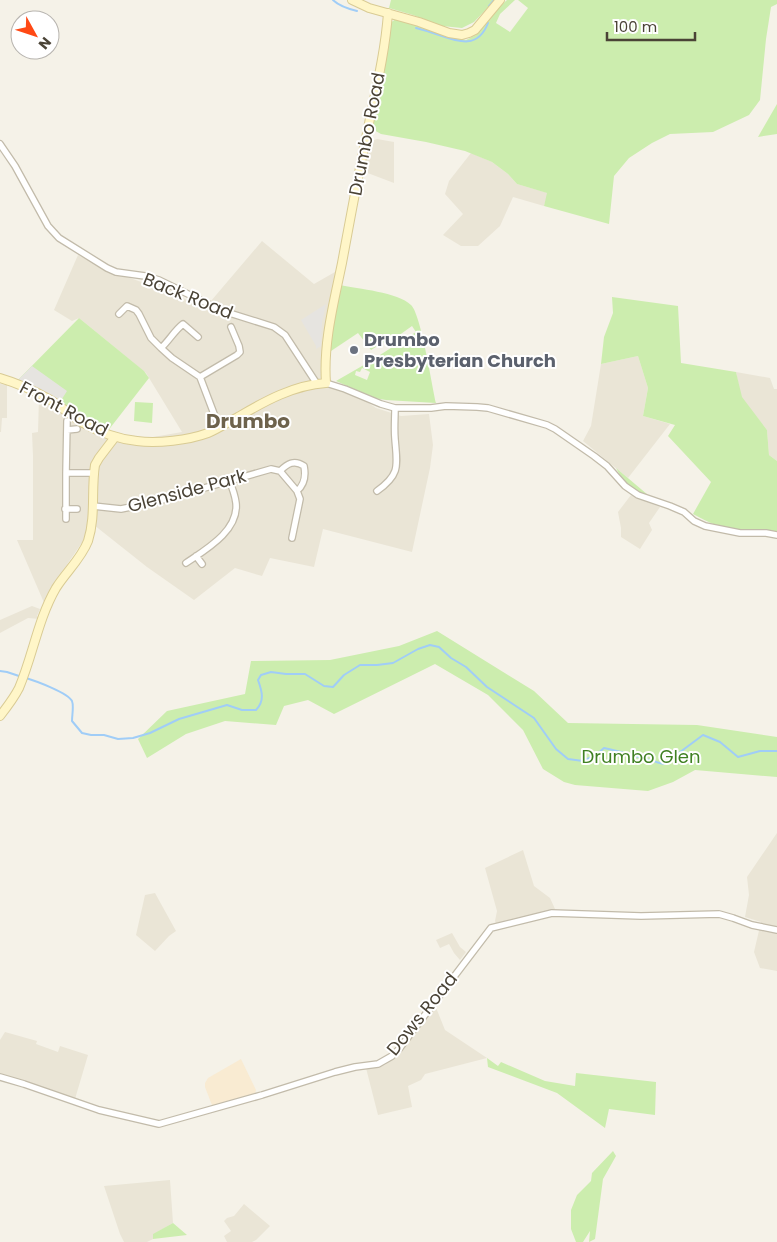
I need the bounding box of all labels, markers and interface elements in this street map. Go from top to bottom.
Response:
north arrow [10,10,60,60]
scale bar [607,10,694,42]
text: 100 m [614,16,657,37]
text: N [34,33,56,54]
street label: Drumbo Road [342,70,391,198]
street label: Back Road [139,266,237,325]
place label: Drumbo Presbyterian Church [364,327,556,373]
marker: Drumbo Presbyterian Church [348,344,360,356]
street label: Front Road [16,375,113,442]
district label: Drumbo [206,407,290,435]
street label: Glenside Park [125,463,250,518]
park label: Drumbo Glen [581,744,701,769]
street label: Dows Road [380,967,463,1060]

